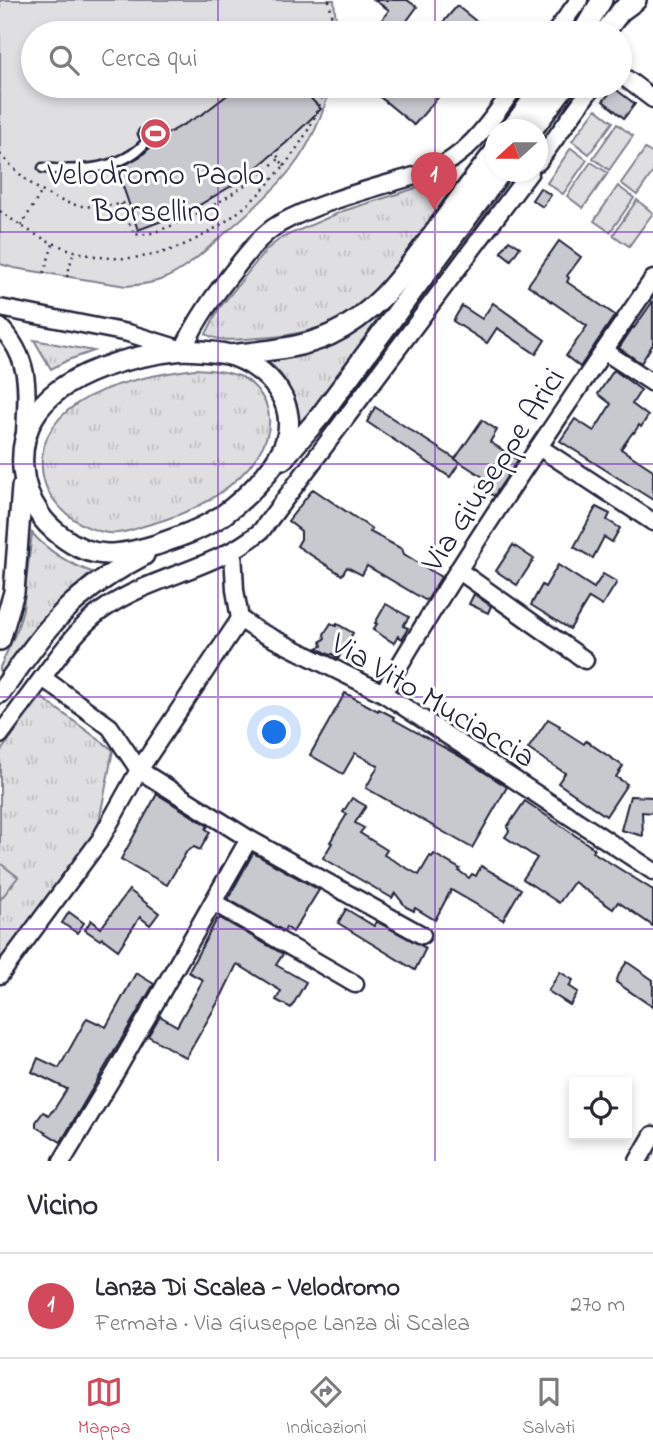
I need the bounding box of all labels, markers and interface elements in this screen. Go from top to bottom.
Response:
search box [21,21,632,98]
icon: search [45,41,83,79]
text: Cerca qui [101,41,197,79]
sports icon: Velodromo Paolo Borsellino [139,117,173,151]
north arrow [485,119,548,182]
pin: 1 [411,152,457,210]
place label: Velodromo Paolo Borsellino [47,153,265,237]
street label: Via Giuseppe Arici [411,360,579,583]
street label: Via Vito Muciaccia [320,622,544,782]
your location [257,715,291,749]
map controls [569,1077,632,1140]
button: locate [569,1077,632,1140]
text: Vicino [28,1185,98,1229]
text: Lanza Di Scalea - Velodromo [95,1270,400,1308]
text: 1 [47,1289,55,1322]
text: 270 m [571,1289,625,1322]
text: Fermata · Via Giuseppe Lanza di Scalea [95,1308,470,1341]
tab: Mappa [78,1373,130,1442]
tab: Indicazioni [286,1373,367,1442]
tab: Salvati [522,1373,575,1442]

